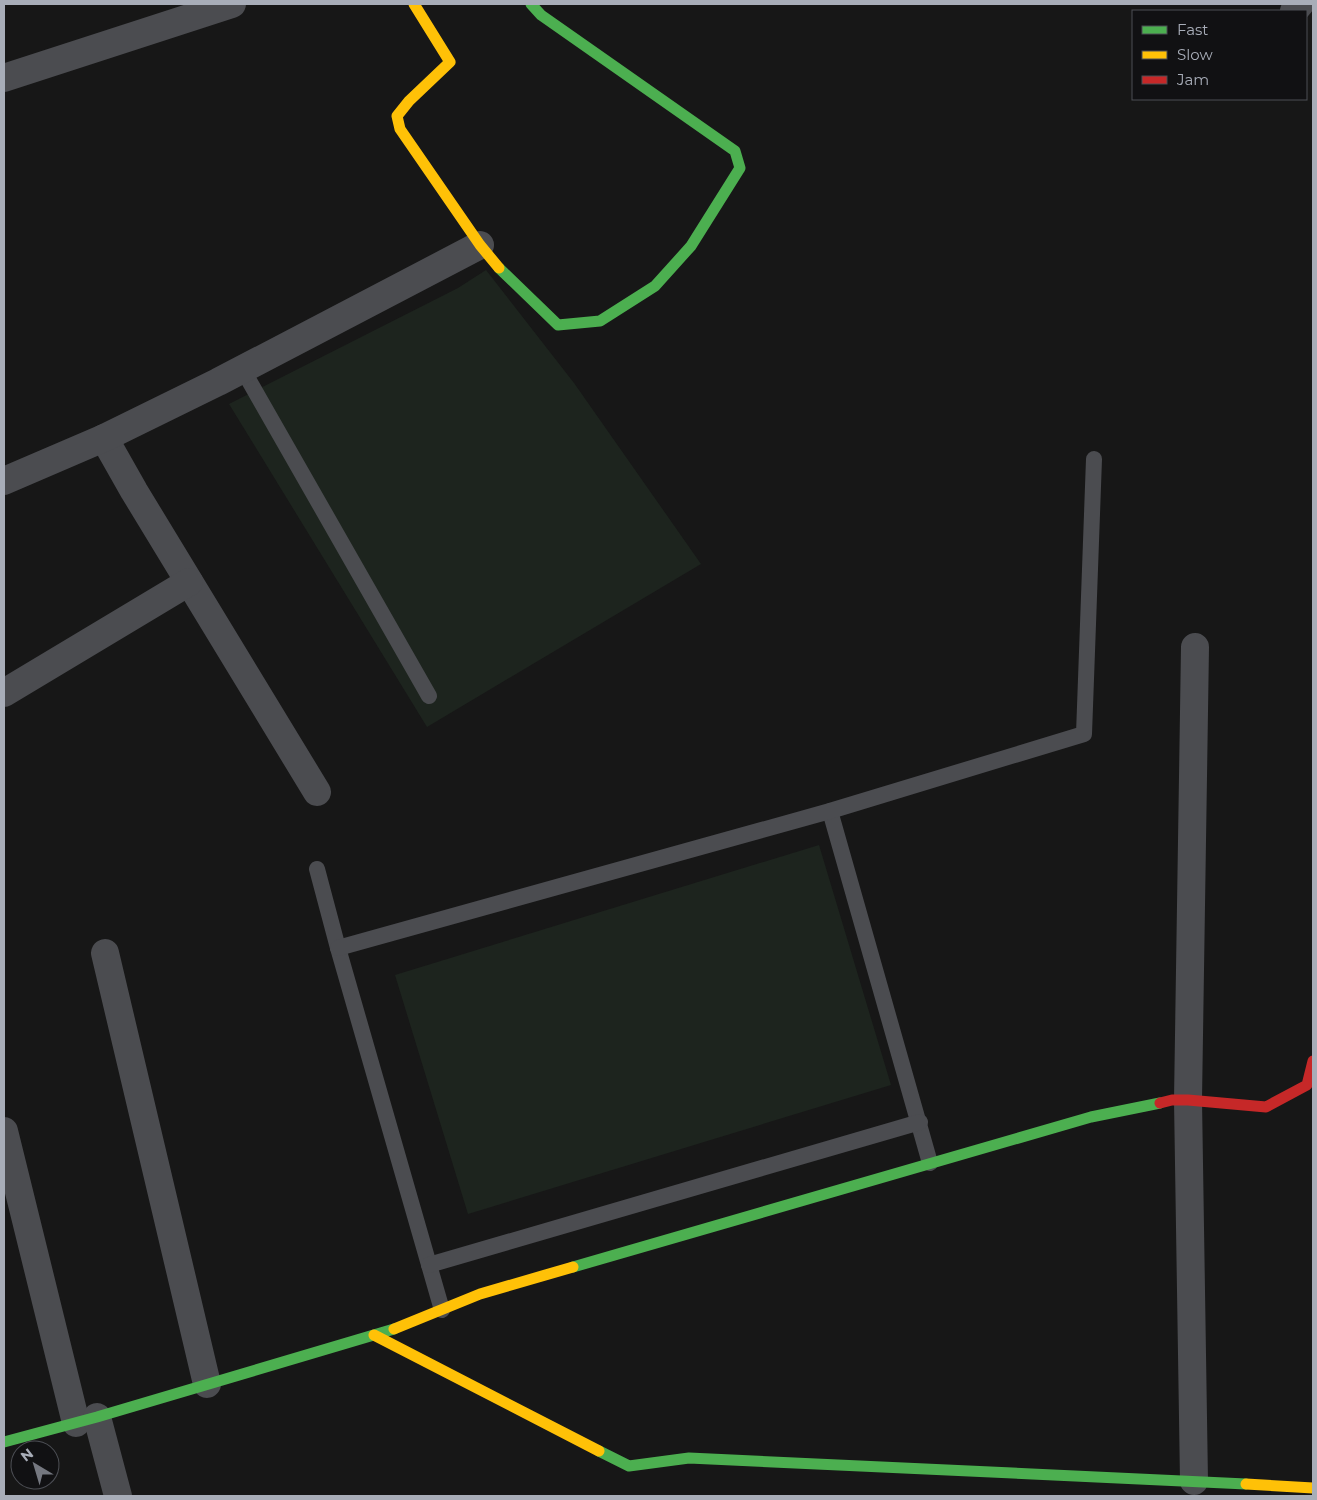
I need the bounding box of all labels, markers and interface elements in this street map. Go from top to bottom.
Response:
legend [1132,10,1307,100]
text: Fast [1177,20,1208,39]
text: Slow [1177,45,1213,64]
text: Jam [1176,70,1209,89]
north arrow [10,1440,60,1490]
text: N [17,1444,37,1465]

